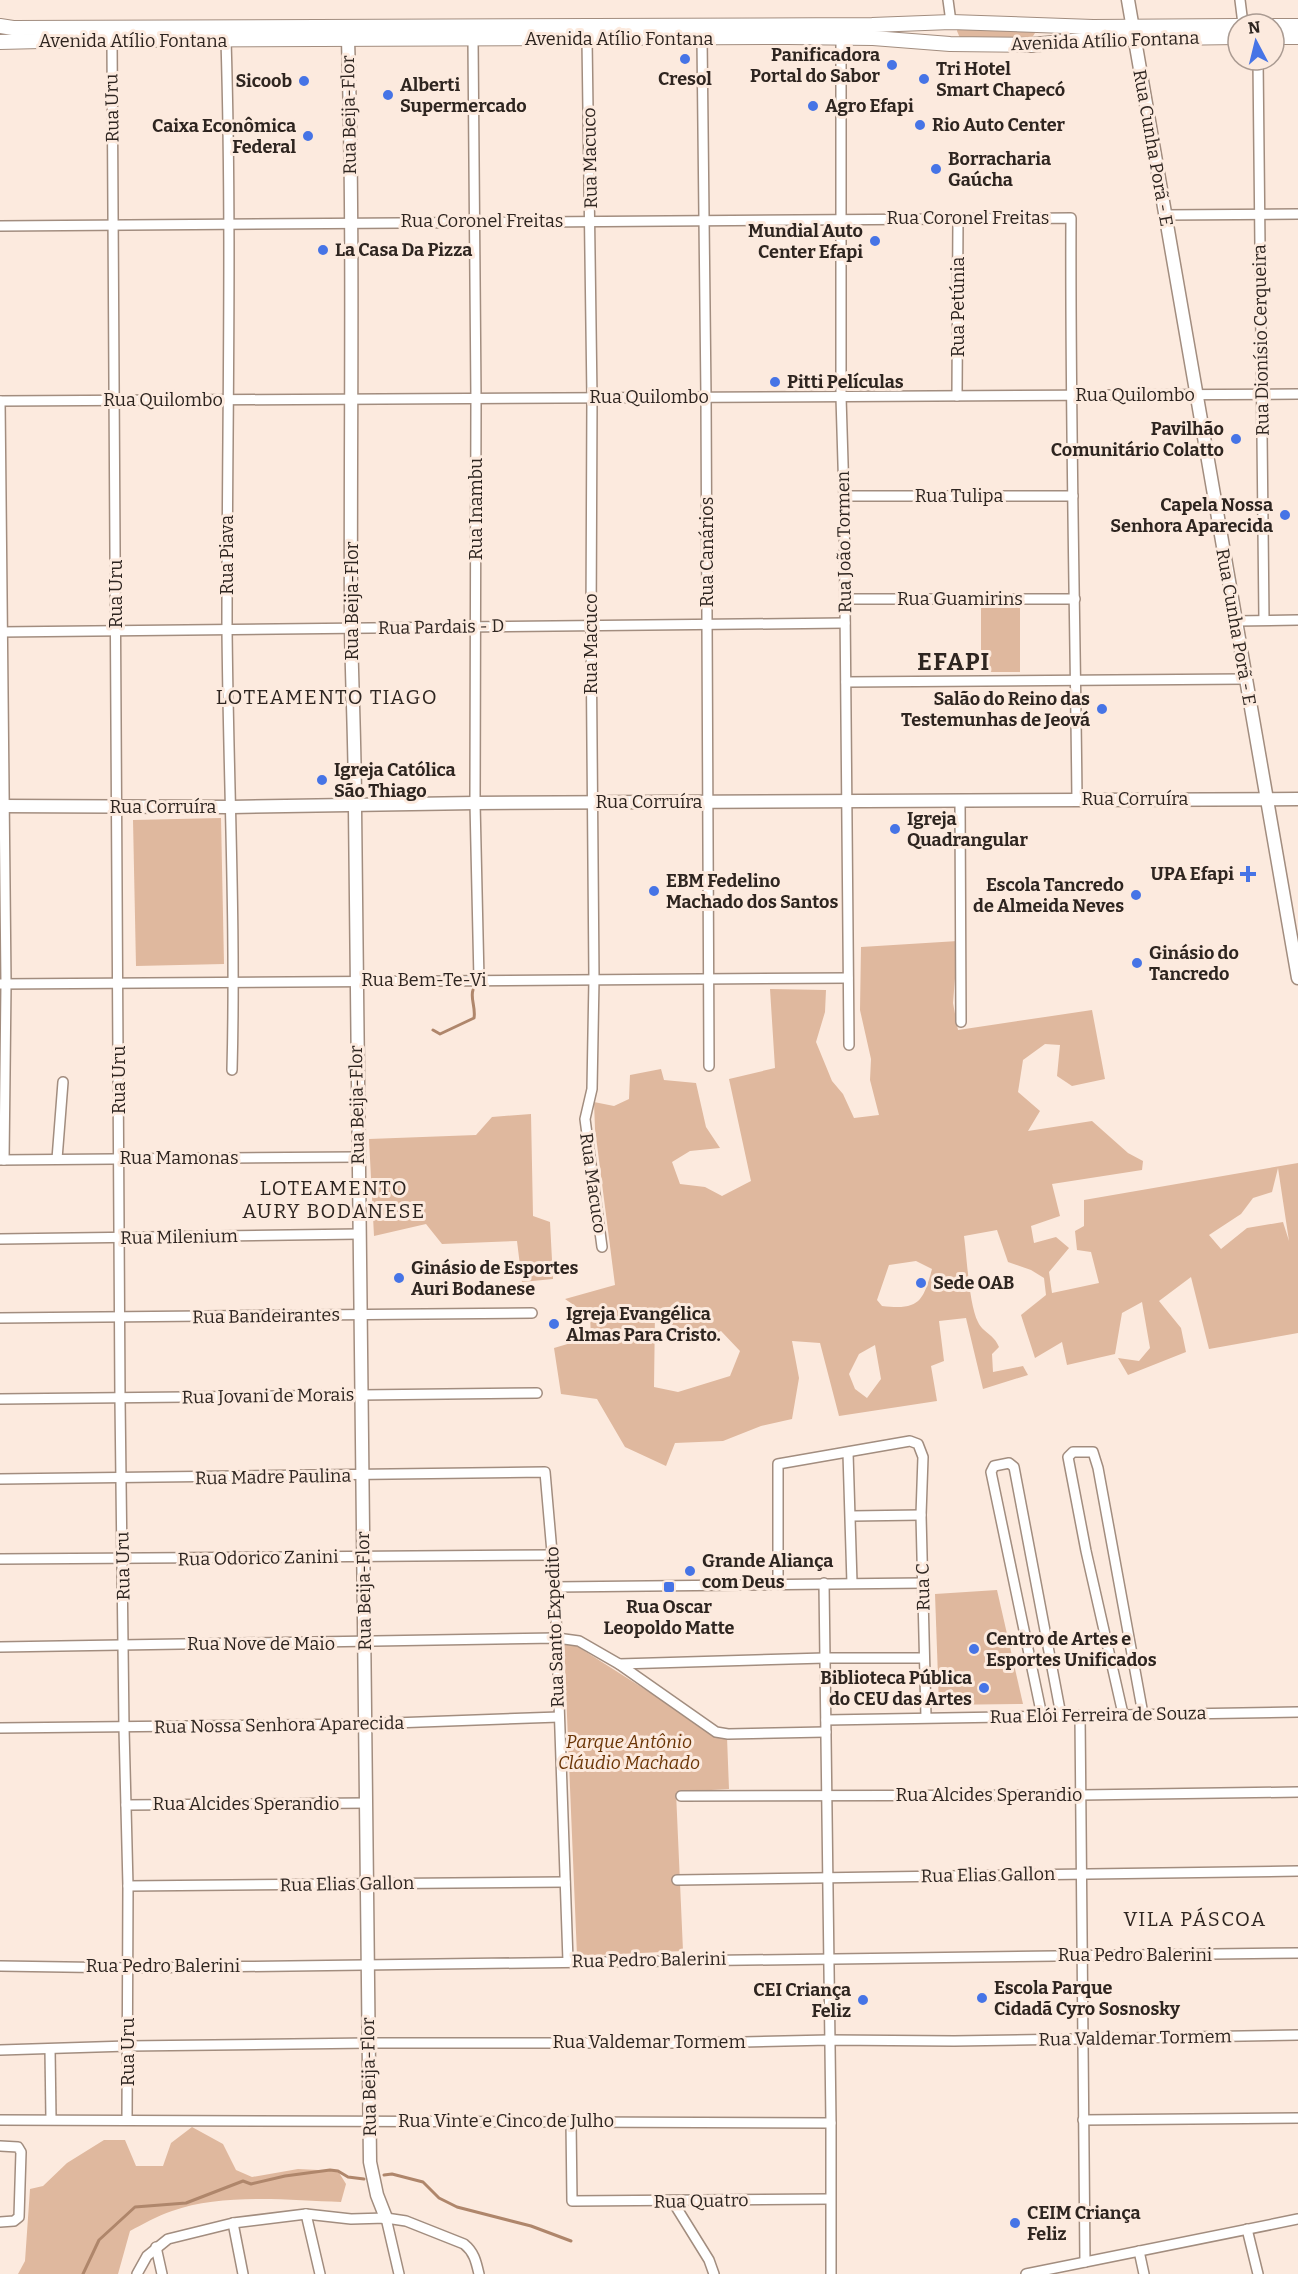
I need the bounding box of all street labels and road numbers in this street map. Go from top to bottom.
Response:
street label: Avenida Atílio Fontana [1010,27,1200,55]
street label: Avenida Atílio Fontana [525,28,714,50]
street label: Avenida Atílio Fontana [39,30,228,52]
street label: Rua Beija-Flor [337,55,361,175]
street label: Rua Cunha Porã - E [1128,68,1178,228]
street label: Rua Uru [100,73,124,143]
street label: Rua Macuco [578,107,602,209]
street label: Rua Coronel Freitas [887,207,1049,229]
street label: Rua Coronel Freitas [401,210,563,232]
street label: Rua Dionísio Cerqueira [1248,244,1274,436]
street label: Rua Petúnia [947,257,969,357]
street label: Rua Quilombo [1075,384,1195,406]
street label: Rua Quilombo [589,386,709,408]
street label: Rua Quilombo [103,389,223,411]
street label: Rua Inambu [465,458,487,560]
street label: Rua João Tormen [832,470,856,613]
street label: Rua Tulipa [915,485,1003,507]
street label: Rua Canários [696,497,718,607]
street label: Rua Piava [216,515,238,595]
street label: Rua Beija-Flor [341,541,363,661]
street label: Rua Cunha Porã - E [1211,547,1261,707]
street label: Rua Uru [105,560,127,628]
street label: Rua Guamirins [897,588,1023,610]
street label: Rua Macuco [580,593,602,695]
street label: Rua Pardais - D [378,615,504,639]
street label: Rua Corruíra [1082,788,1189,810]
street label: Rua Corruíra [596,791,703,813]
street label: Rua Corruíra [110,796,217,818]
street label: Rua Bem-Te-Vi [361,969,487,991]
street label: Rua Beija-Flor [345,1045,369,1165]
street label: Rua Uru [108,1046,130,1114]
street label: Rua Macuco [575,1131,611,1235]
street label: Rua Mamonas [119,1147,239,1169]
street label: Rua Milenium [120,1225,238,1249]
street label: Rua Bandeirantes [192,1304,340,1328]
street label: Rua Jovani de Morais [182,1383,354,1409]
street label: Rua Madre Paulina [195,1465,352,1489]
street label: Rua Uru [111,1531,135,1601]
street label: Rua Beija-Flor [352,1531,376,1651]
street label: Rua Odorico Zanini [177,1546,339,1570]
street label: Rua Santo Expedito [541,1546,569,1708]
street label: Rua C [912,1563,934,1611]
street label: Rua Nove de Maio [187,1633,335,1655]
street label: Rua Elói Ferreira de Souza [989,1702,1207,1728]
street label: Rua Nossa Senhora Aparecida [154,1712,404,1738]
street label: Rua Alcides Sperandio [896,1784,1082,1806]
street label: Rua Alcides Sperandio [153,1793,339,1815]
street label: Rua Elias Gallon [920,1863,1056,1887]
street label: Rua Elias Gallon [279,1872,415,1896]
street label: Rua Pedro Balerini [1058,1944,1212,1966]
street label: Rua Pedro Balerini [572,1948,726,1972]
street label: Rua Pedro Balerini [86,1955,240,1977]
street label: Rua Beija-Flor [357,2017,381,2137]
street label: Rua Uru [117,2018,139,2086]
street label: Rua Valdemar Tormem [1038,2025,1232,2051]
street label: Rua Valdemar Tormem [552,2031,746,2053]
street label: Rua Vinte e Cinco de Julho [398,2110,614,2132]
street label: Rua Quatro [653,2189,749,2213]

